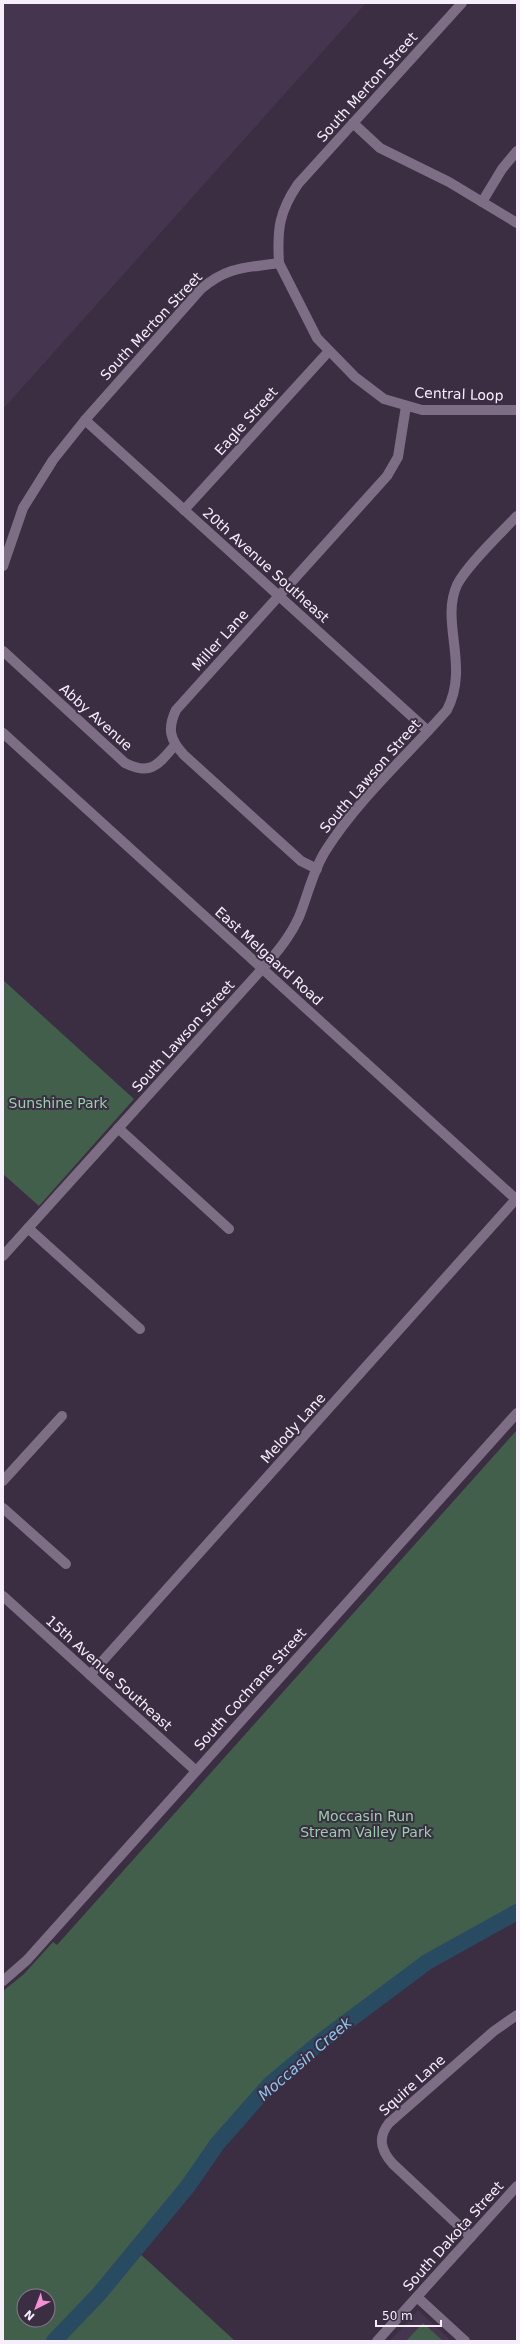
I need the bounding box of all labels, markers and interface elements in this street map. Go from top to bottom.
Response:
street label: South Merton Street [314,29,421,145]
street label: South Merton Street [97,268,205,383]
street label: Eagle Street [211,383,281,458]
street label: Central Loop [414,384,504,404]
street label: 20th Avenue Southeast [200,504,333,626]
street label: Miller Lane [188,606,252,674]
street label: Abby Avenue [56,680,136,754]
street label: South Lawson Street [316,716,424,836]
street label: East Melgaard Road [212,903,326,1009]
street label: South Lawson Street [129,977,238,1095]
park label: Sunshine Park [9,1095,108,1111]
street label: Melody Lane [257,1390,329,1466]
street label: 15th Avenue Southeast [43,1612,176,1734]
street label: South Cochrane Street [191,1624,309,1753]
park label: Moccasin Run Stream Valley Park [300,1808,433,1840]
water label: Moccasin Creek [255,2013,356,2104]
street label: Squire Lane [376,2051,448,2119]
street label: South Dakota Street [400,2178,507,2294]
north arrow [16,2288,56,2328]
scale bar [376,2302,441,2328]
text: N [22,2307,37,2323]
text: 50 m [382,2309,413,2323]

